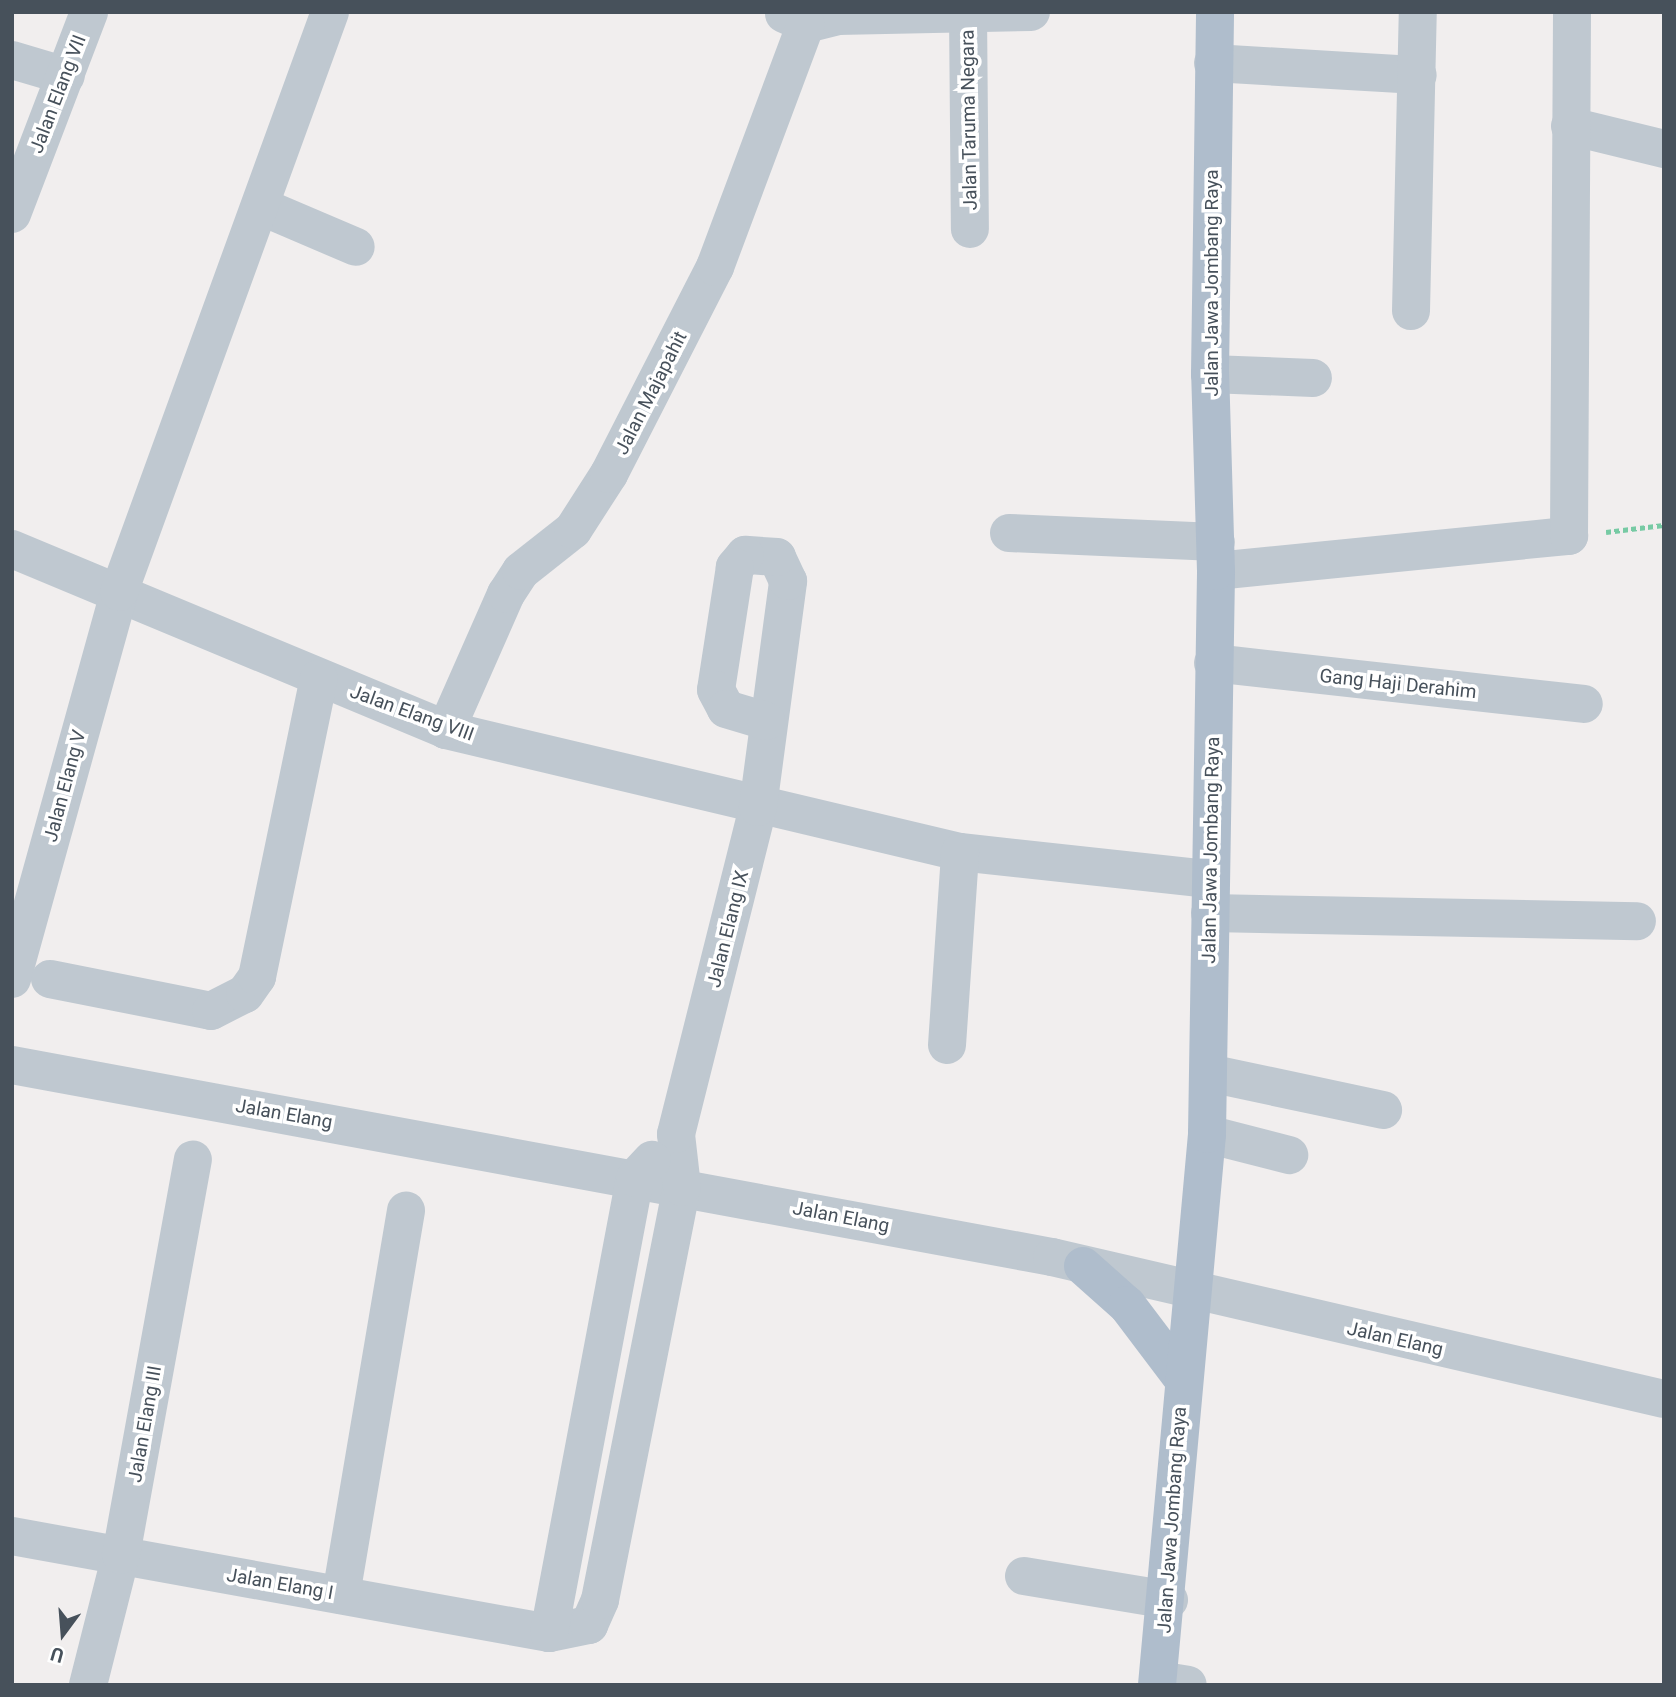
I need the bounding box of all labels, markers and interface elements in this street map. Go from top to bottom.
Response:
street label: Jalan Taruma Negara [956,29,982,211]
street label: Jalan Elang VII [25,32,91,156]
street label: Jalan Jawa Jombang Raya [1201,169,1223,397]
street label: Jalan Majapahit [610,328,692,458]
street label: Gang Haji Derahim [1318,664,1478,704]
street label: Jalan Elang VIII [347,680,477,746]
street label: Jalan Elang V [39,728,91,844]
street label: Jalan Jawa Jombang Raya [1198,736,1224,964]
street label: Jalan Elang IX [702,868,754,990]
street label: Jalan Elang [234,1094,334,1134]
street label: Jalan Elang [791,1196,891,1238]
street label: Jalan Elang [1345,1317,1445,1361]
street label: Jalan Elang III [124,1364,166,1484]
street label: Jalan Jawa Jombang Raya [1153,1406,1191,1634]
street label: Jalan Elang I [225,1563,335,1605]
north arrow [28,1599,98,1669]
text: U [48,1642,66,1667]

